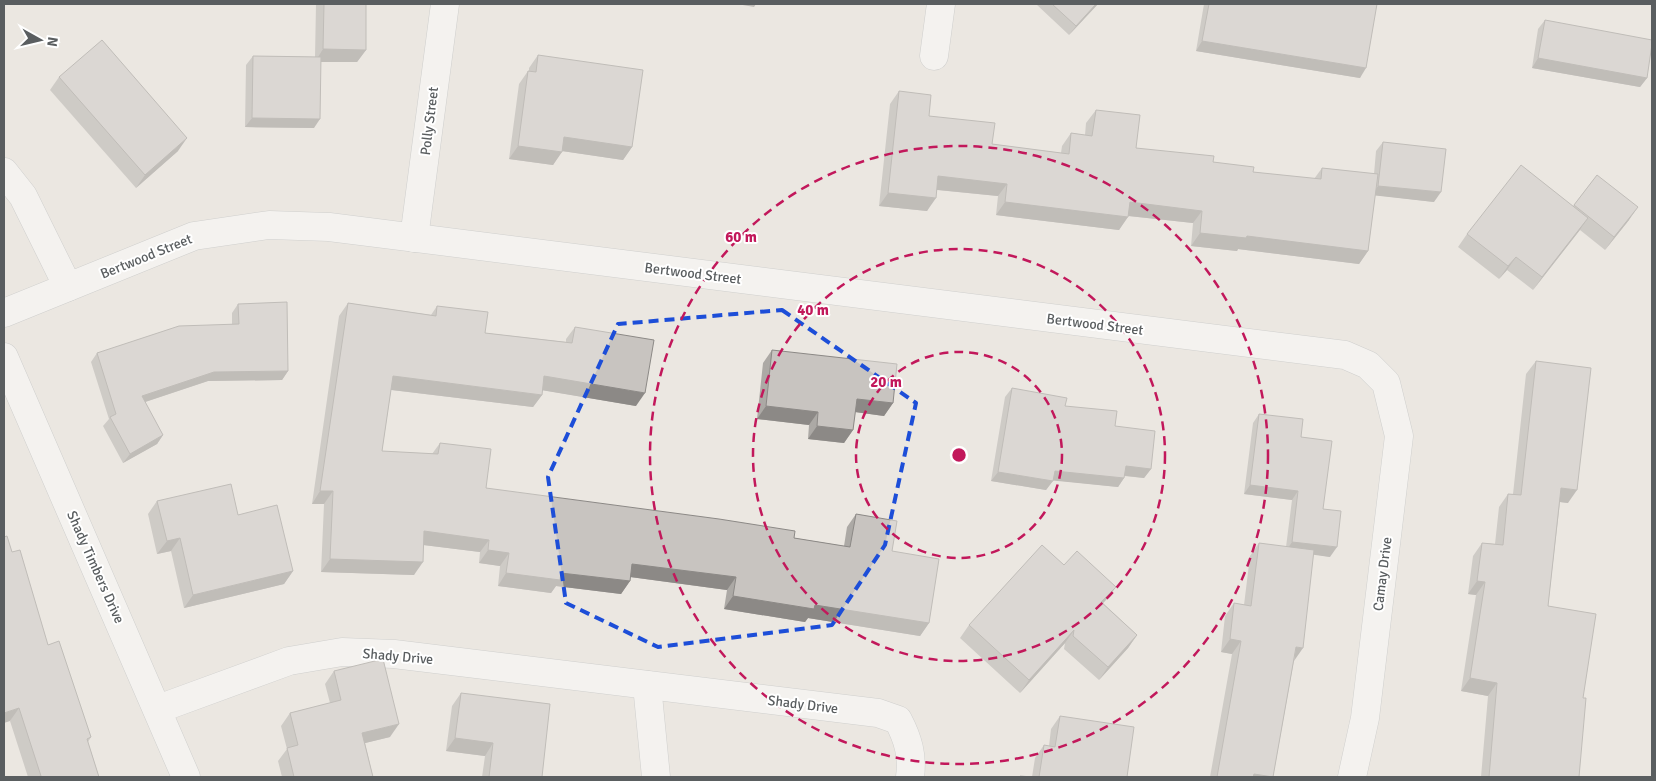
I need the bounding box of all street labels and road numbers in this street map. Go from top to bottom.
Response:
street label: Polly Street [417,86,442,156]
street label: Bertwood Street [98,230,195,283]
street label: Bertwood Street [644,259,742,288]
street label: Bertwood Street [1046,310,1144,339]
street label: Shady Timbers Drive [63,508,128,626]
street label: Camay Drive [1370,536,1395,612]
street label: Shady Drive [362,645,434,668]
street label: Shady Drive [767,692,839,717]

